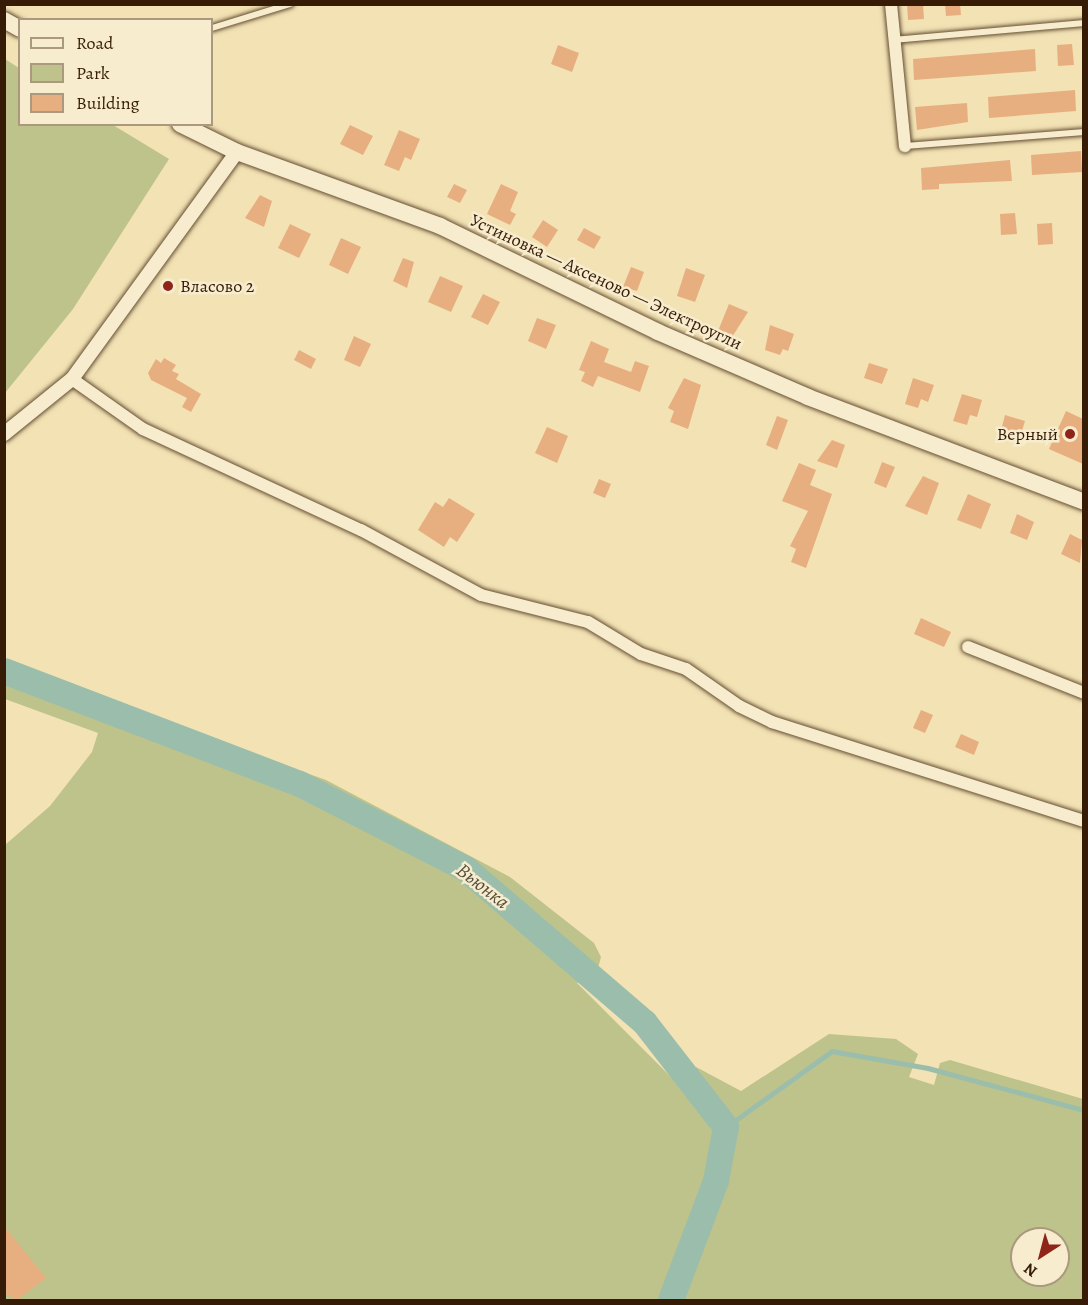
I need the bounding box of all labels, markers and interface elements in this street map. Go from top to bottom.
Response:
legend [18,18,213,126]
text: Road [76,31,113,55]
text: Park [76,61,110,85]
text: Building [76,91,140,115]
street label: Устиновка — Аксеново — Электроугли [466,209,746,355]
place label: Власово 2 [180,275,254,297]
marker: Власово 2 [161,279,175,293]
place label: Верный [997,423,1058,445]
marker: Верный [1063,427,1077,441]
water label: Вьюнка [452,858,514,914]
north arrow [1010,1227,1070,1287]
text: N [1019,1258,1042,1282]

